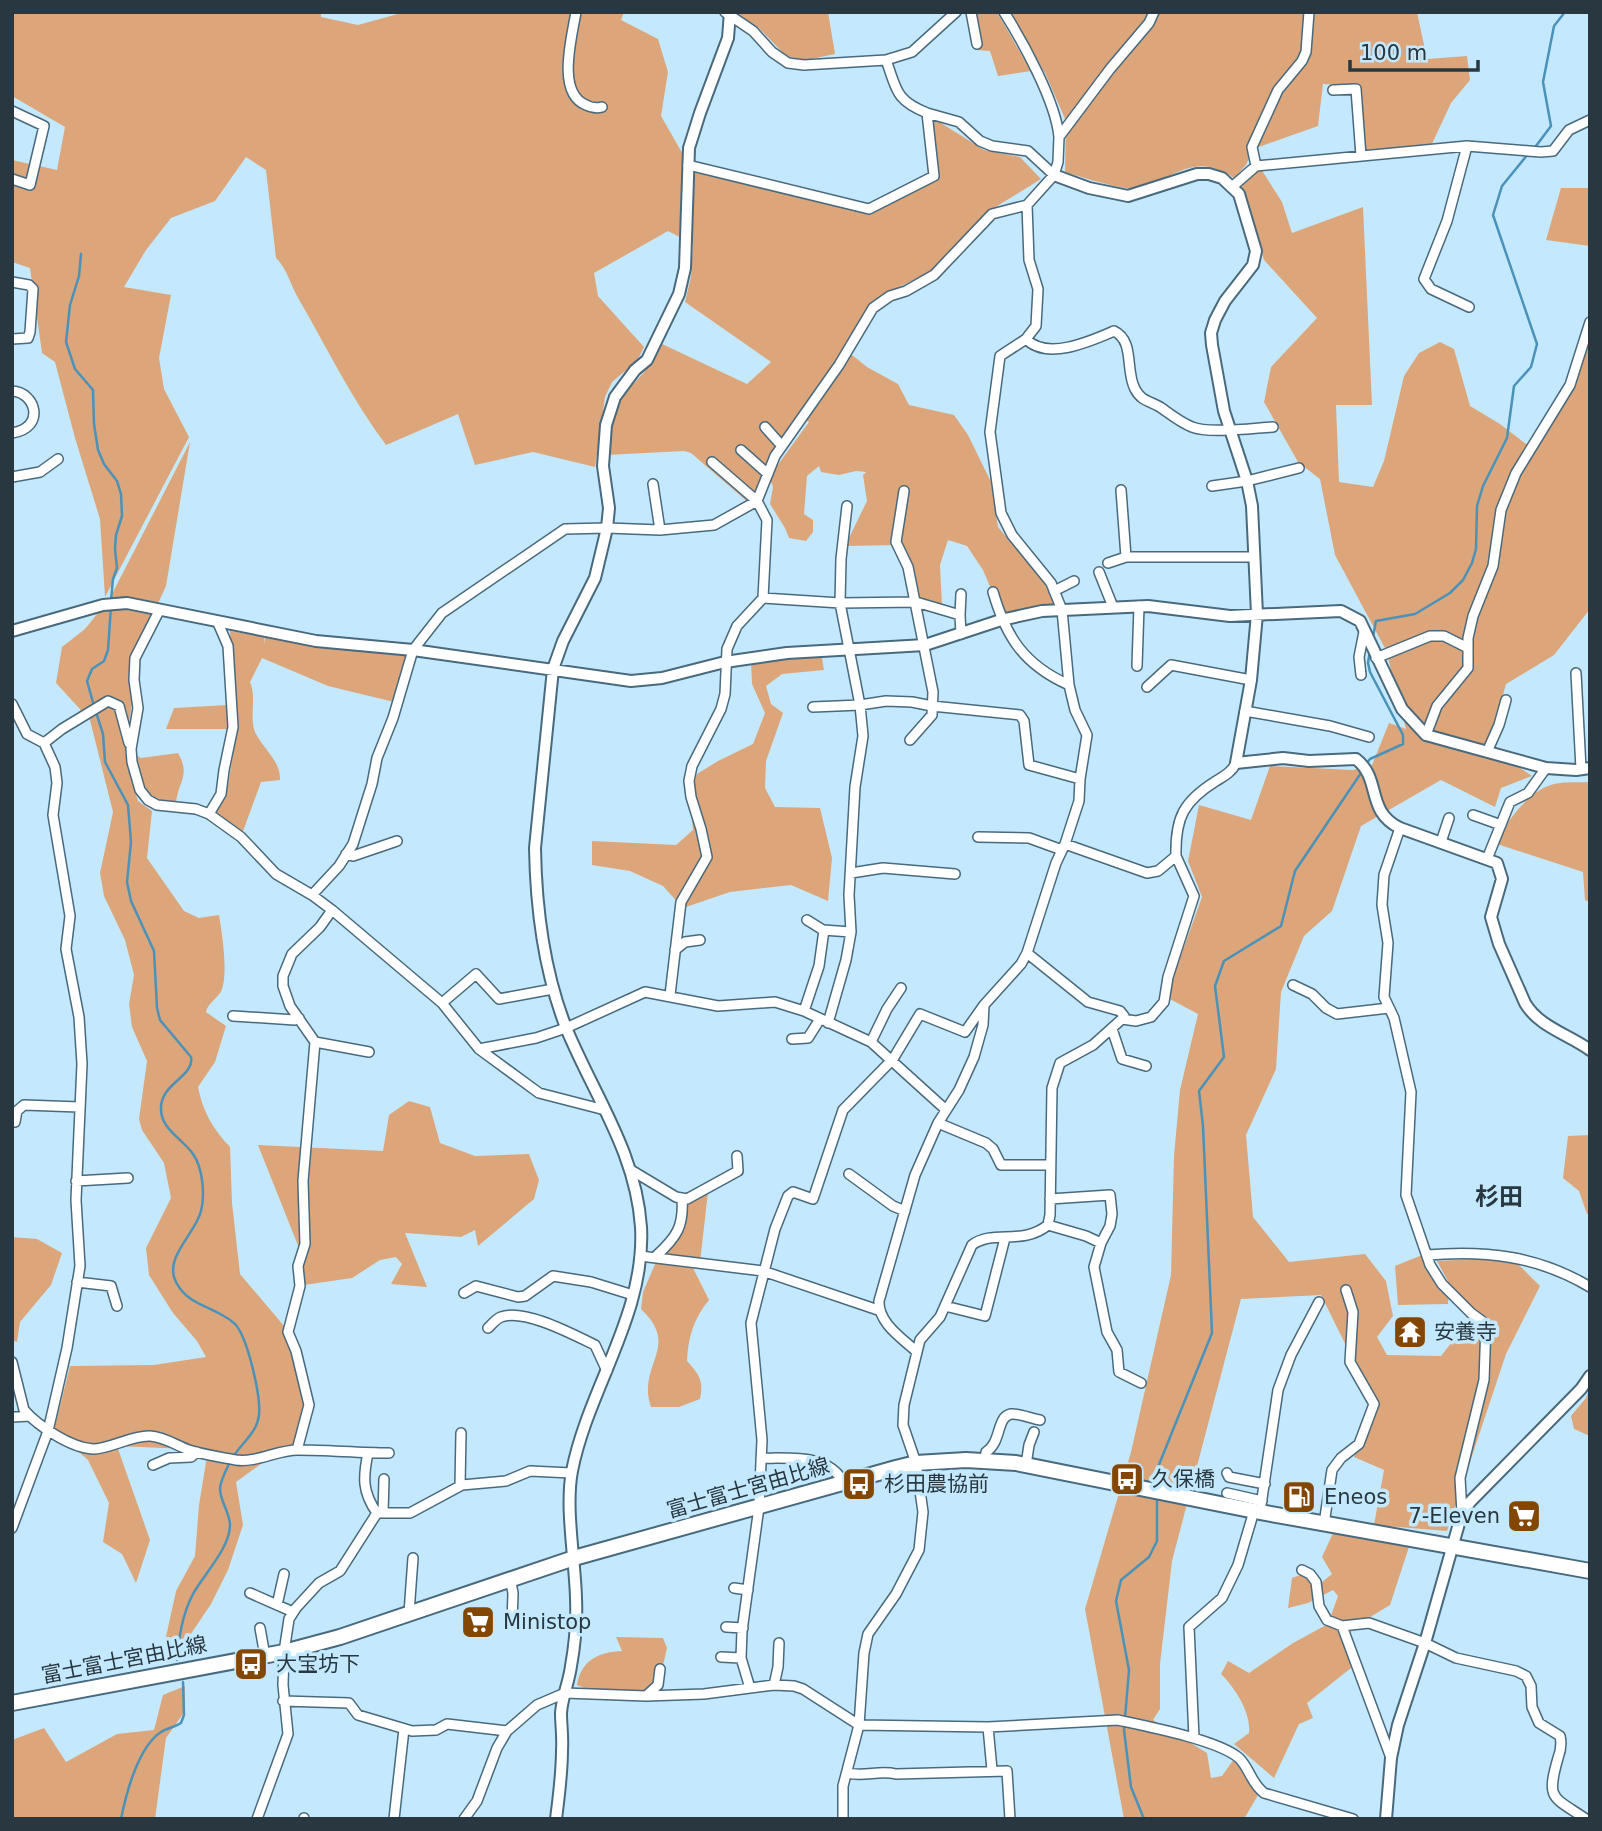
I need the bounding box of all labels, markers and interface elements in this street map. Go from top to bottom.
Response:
scale bar [1350,28,1478,72]
text: 100 m [1360,41,1427,65]
district label: 杉田 [1475,1183,1523,1211]
temple icon: 安養寺 [1391,1313,1429,1351]
place label: 安養寺 [1434,1320,1497,1344]
street label: 富士富士宮由比線 [664,1453,832,1523]
bus stop icon: 久保橋 [1108,1460,1146,1498]
bus stop icon: 杉田農協前 [840,1465,878,1503]
place label: 久保橋 [1152,1467,1215,1491]
place label: 杉田農協前 [884,1472,989,1496]
fuel station icon: Eneos [1280,1478,1318,1516]
place label: Eneos [1324,1485,1387,1509]
supermarket icon: 7-Eleven [1505,1497,1543,1535]
place label: 7-Eleven [1408,1504,1500,1528]
supermarket icon: Ministop [459,1603,497,1641]
place label: Ministop [503,1610,591,1634]
street label: 富士富士宮由比線 [39,1632,209,1688]
bus stop icon: 大宝坊下 [232,1645,270,1683]
place label: 大宝坊下 [276,1652,360,1676]

